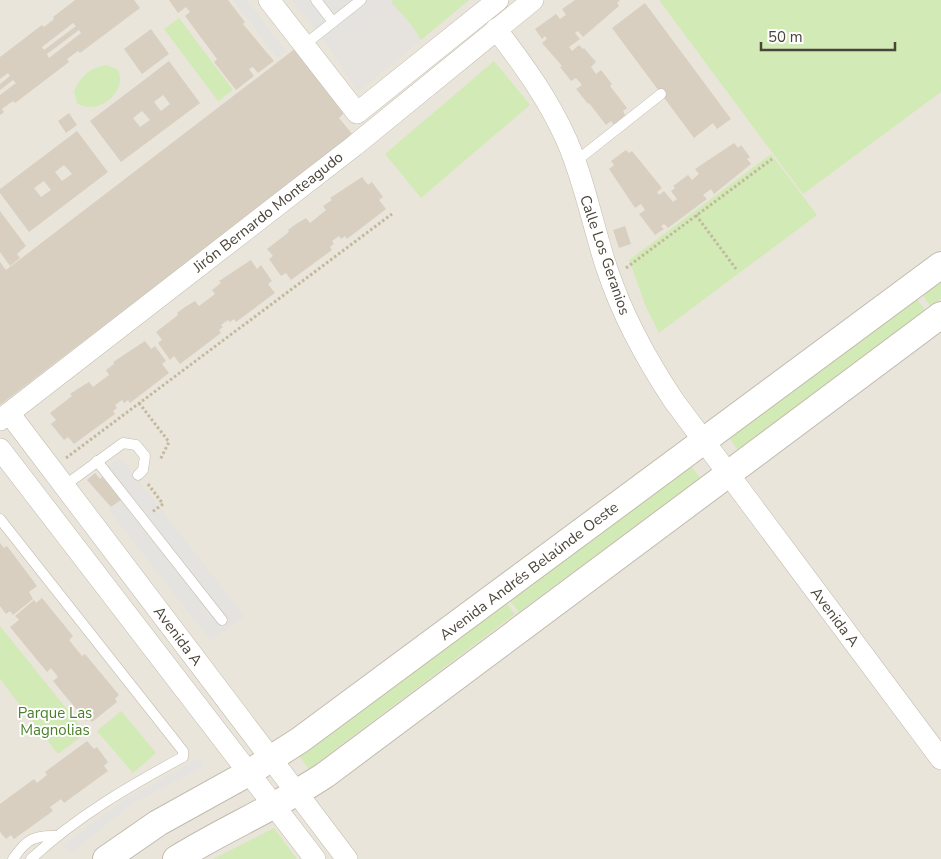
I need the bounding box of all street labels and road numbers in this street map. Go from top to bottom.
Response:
street label: Jirón Bernardo Monteagudo [188,147,347,278]
street label: Calle Los Geranios [575,192,635,318]
street label: Avenida Andrés Belaúnde Oeste [436,497,622,645]
street label: Avenida A [806,583,864,651]
street label: Avenida A [149,602,207,670]

